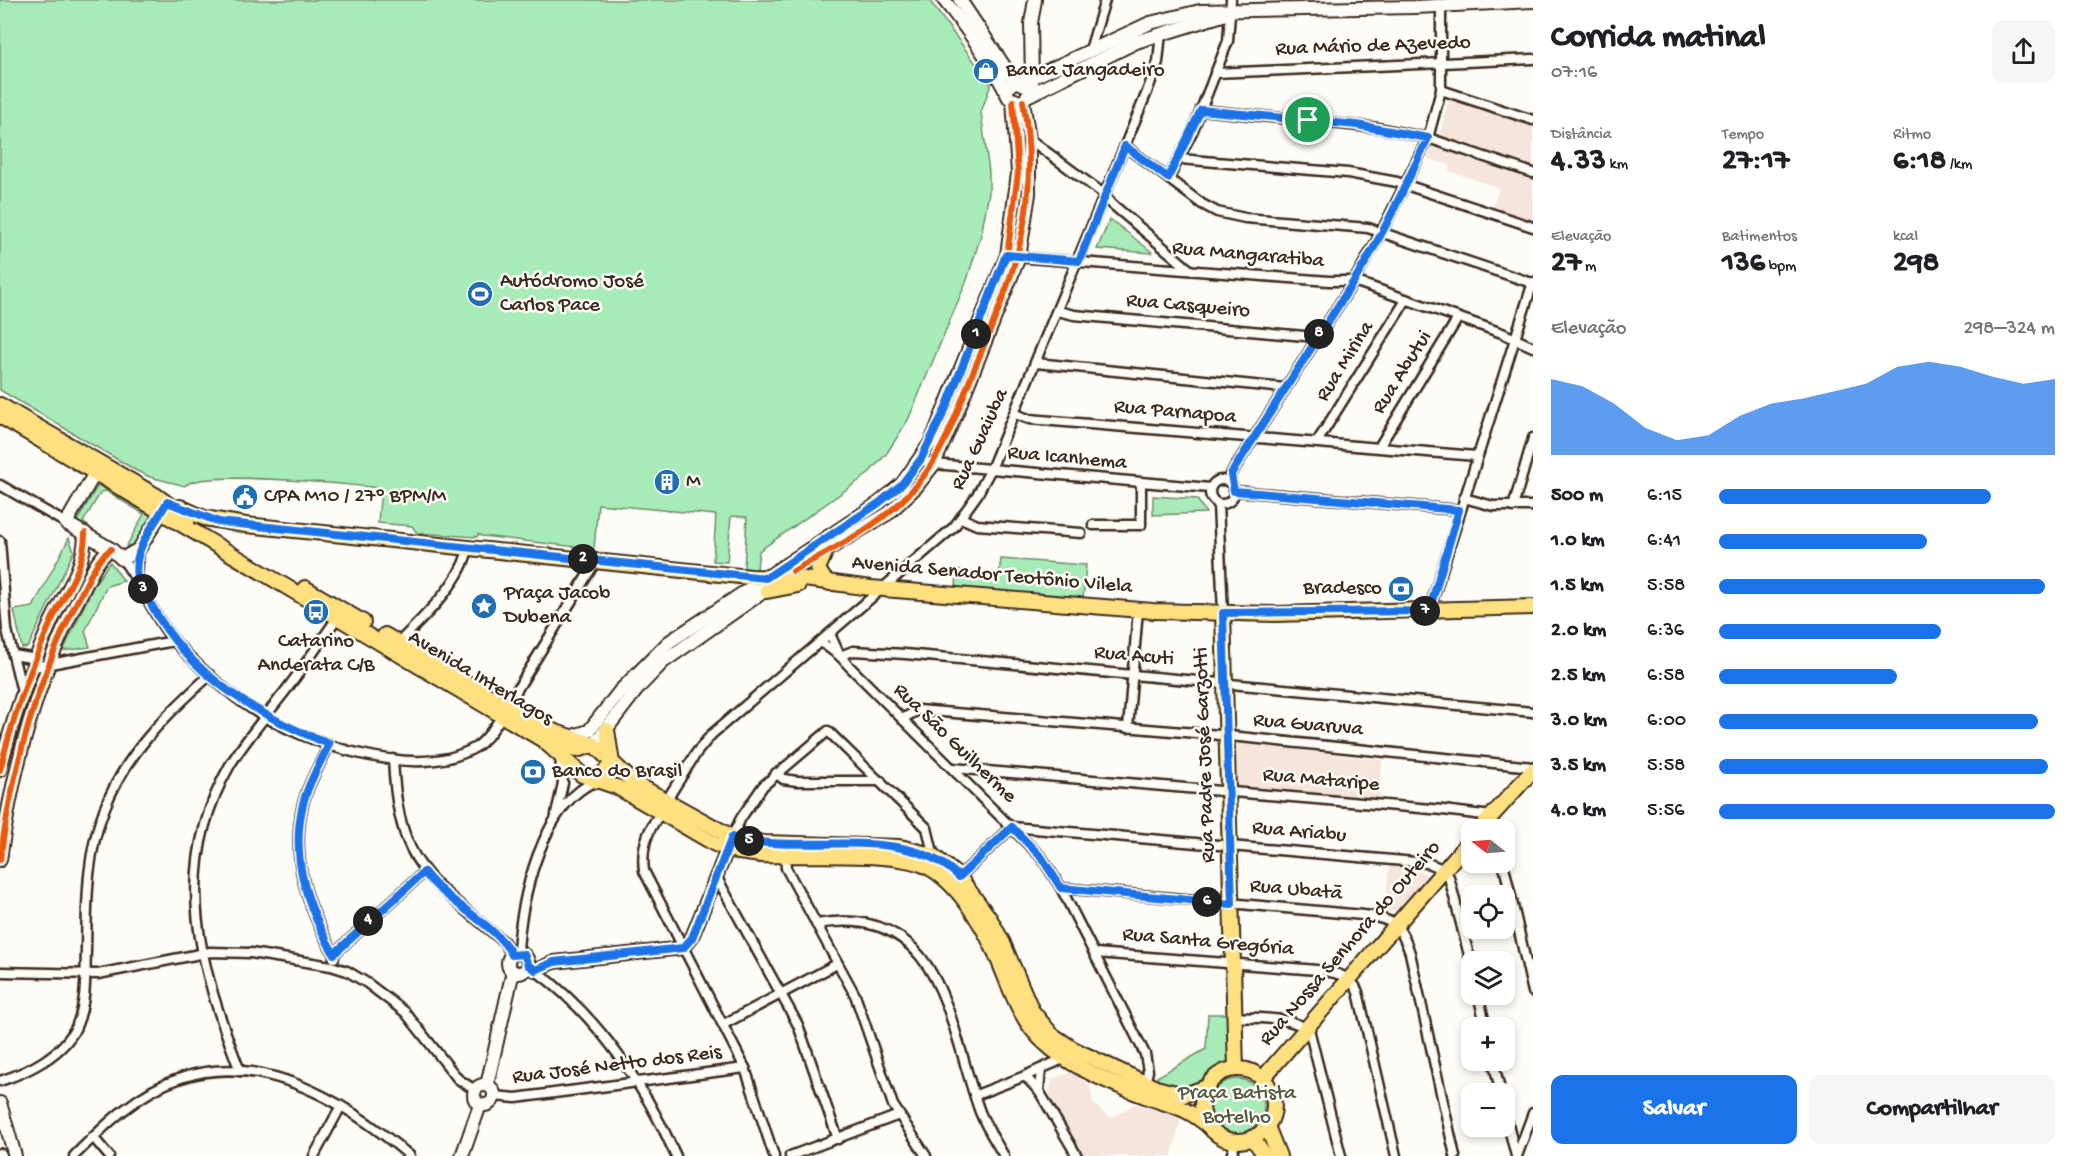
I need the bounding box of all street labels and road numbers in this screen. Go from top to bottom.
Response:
street label: Rua Mário de Azevedo [1275,31,1471,63]
street label: Rua Mangaratiba [1171,237,1326,275]
street label: Rua Casqueiro [1125,289,1251,325]
street label: Rua Mirina [1311,316,1381,407]
street label: Rua Abutui [1368,327,1438,419]
street label: Rua Guaiuba [947,384,1016,495]
street label: Rua Parnapoa [1113,395,1239,431]
street label: Rua Icanhema [1006,441,1129,477]
street label: Avenida Senador Teotônio Vilela [851,551,1135,601]
street label: Avenida Interlagos [403,626,558,733]
street label: Rua Acuti [1093,641,1175,673]
street label: Rua Padre José Garzotti [1190,647,1222,863]
street label: Rua São Guilherme [887,679,1022,810]
street label: Rua Guaruva [1252,709,1365,743]
street label: Rua Mataripe [1262,763,1382,799]
street label: Rua Ariabu [1251,816,1347,850]
street label: Rua Nossa Senhora do Outeiro [1255,836,1447,1052]
street label: Rua Ubatã [1249,875,1345,908]
street label: Rua Santa Gregória [1121,923,1296,963]
street label: Rua José Netto dos Reis [511,1041,724,1091]

